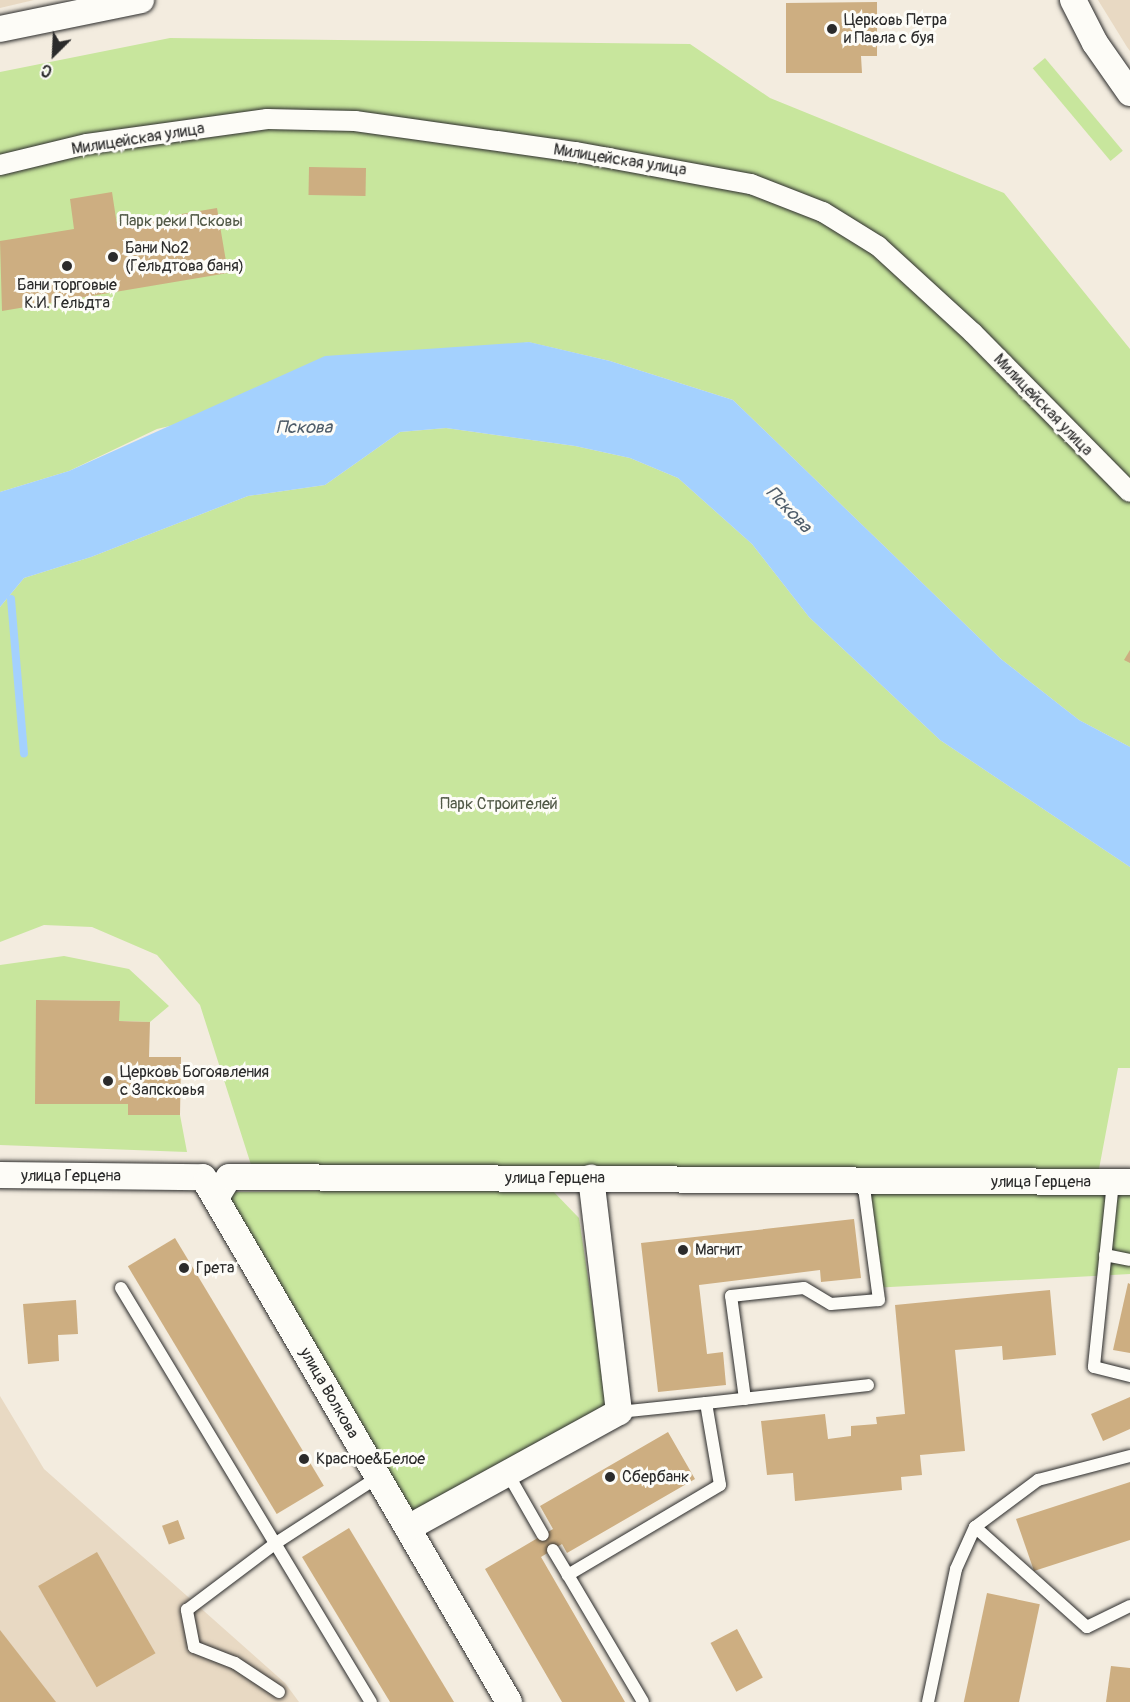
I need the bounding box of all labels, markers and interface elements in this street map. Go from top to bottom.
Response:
place label: Церковь Петра и Павла с буя [844,10,947,48]
marker: Церковь Петра и Павла с буя [825,22,839,36]
north arrow [24,24,84,84]
text: С [38,59,55,82]
street label: Милицейская улица [70,119,206,159]
street label: Милицейская улица [552,140,688,180]
park label: Парк реки Псковы [119,211,243,231]
place label: Бани №2 (Гельдтова баня) [125,238,244,276]
marker: Бани №2 (Гельдтова баня) [106,250,120,264]
marker: Бани торговые К.И. Гельдта [60,259,74,273]
place label: Бани торговые К.И. Гельдта [17,275,117,313]
street label: Милицейская улица [989,350,1097,460]
water label: Пскова [276,417,332,439]
water label: Пскова [761,482,815,538]
park label: Парк Строителей [440,794,558,814]
place label: Церковь Богоявления с Запсковья [120,1062,269,1100]
marker: Церковь Богоявления с Запсковья [101,1074,115,1088]
street label: улица Герцена [21,1166,121,1186]
street label: улица Герцена [505,1168,605,1188]
street label: улица Герцена [991,1172,1091,1192]
place label: Магнит [695,1240,743,1260]
marker: Магнит [676,1243,690,1257]
place label: Грета [196,1258,235,1278]
marker: Грета [177,1261,191,1275]
street label: улица Волкова [295,1344,363,1442]
place label: Красное&Белое [316,1449,425,1469]
marker: Красное&Белое [297,1452,311,1466]
place label: Сбербанк [622,1467,689,1487]
marker: Сбербанк [603,1470,617,1484]

